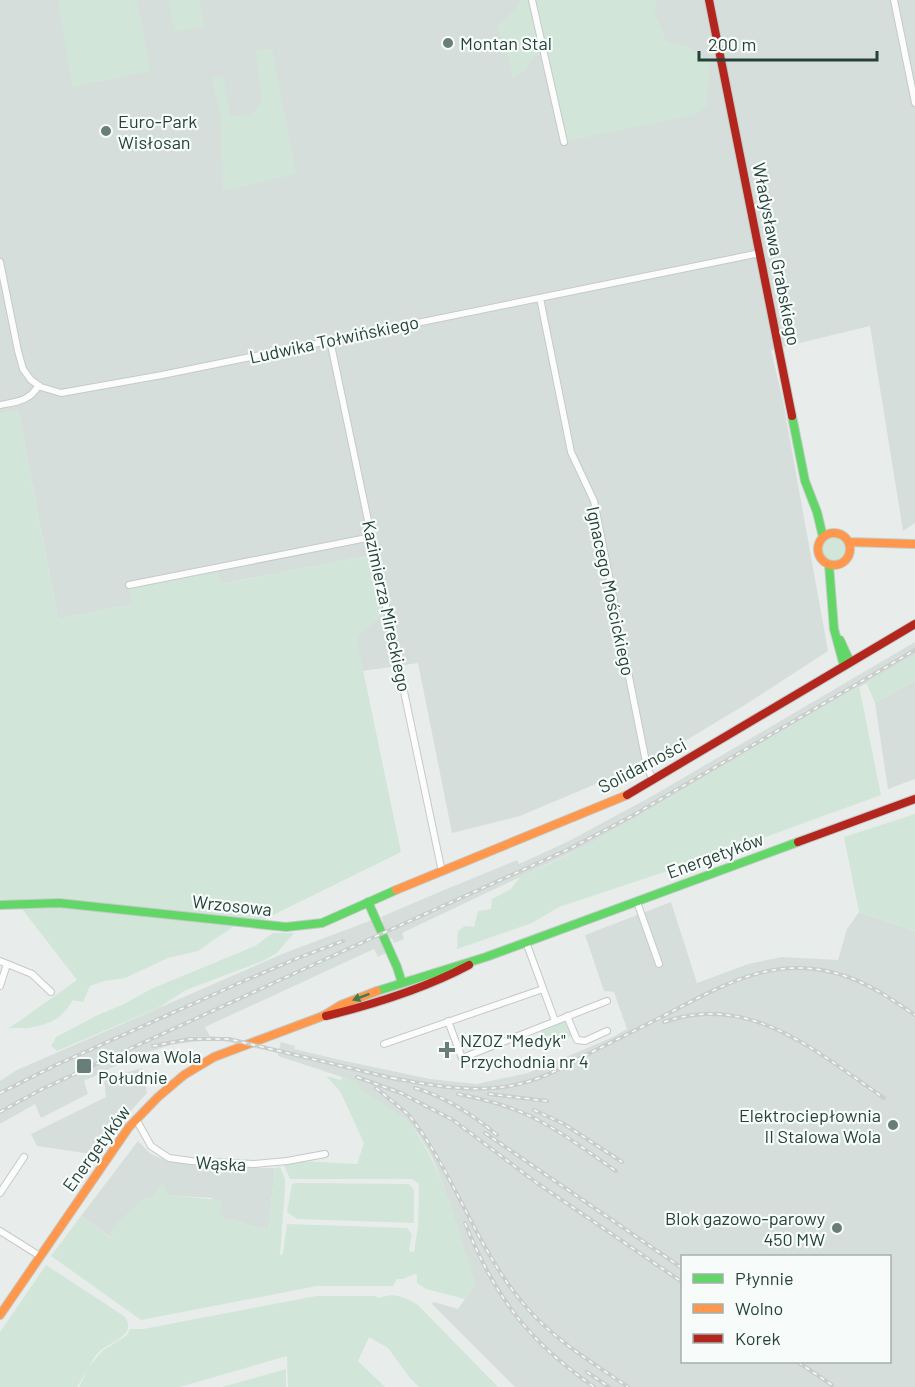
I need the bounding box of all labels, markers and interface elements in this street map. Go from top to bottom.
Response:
scale bar [699,24,878,62]
place label: Montan Stal [460,32,552,54]
text: 200 m [708,33,756,55]
marker: Montan Stal [441,36,455,50]
place label: Euro-Park Wisłosan [118,110,197,153]
marker: Euro-Park Wisłosan [99,124,113,138]
street label: Władysława Grabskiego [748,161,806,347]
street label: Ludwika Tołwińskiego [247,310,421,368]
street label: Ignacego Mościckiego [582,504,640,678]
street label: Kazimierza Mireckiego [358,518,416,694]
street label: Solidarności [594,733,690,797]
street label: Energetyków [664,827,766,883]
street label: Wrzosowa [191,890,273,920]
one-way arrow [352,992,370,1002]
place label: NZOZ "Medyk" Przychodnia nr 4 [460,1029,589,1072]
marker: NZOZ "Medyk" Przychodnia nr 4 [438,1041,456,1059]
place label: Stalowa Wola Południe [98,1045,202,1088]
marker: Stalowa Wola Południe [75,1057,93,1075]
street label: Energetyków [57,1101,135,1195]
place label: Elektrociepłownia II Stalowa Wola [739,1104,881,1147]
marker: Elektrociepłownia II Stalowa Wola [886,1118,900,1132]
street label: Wąska [195,1151,247,1175]
place label: Blok gazowo-parowy 450 MW [665,1207,825,1250]
marker: Blok gazowo-parowy 450 MW [830,1221,844,1235]
legend [681,1255,891,1363]
text: Płynnie [735,1267,794,1289]
text: Wolno [735,1297,783,1319]
text: Korek [735,1327,781,1349]

